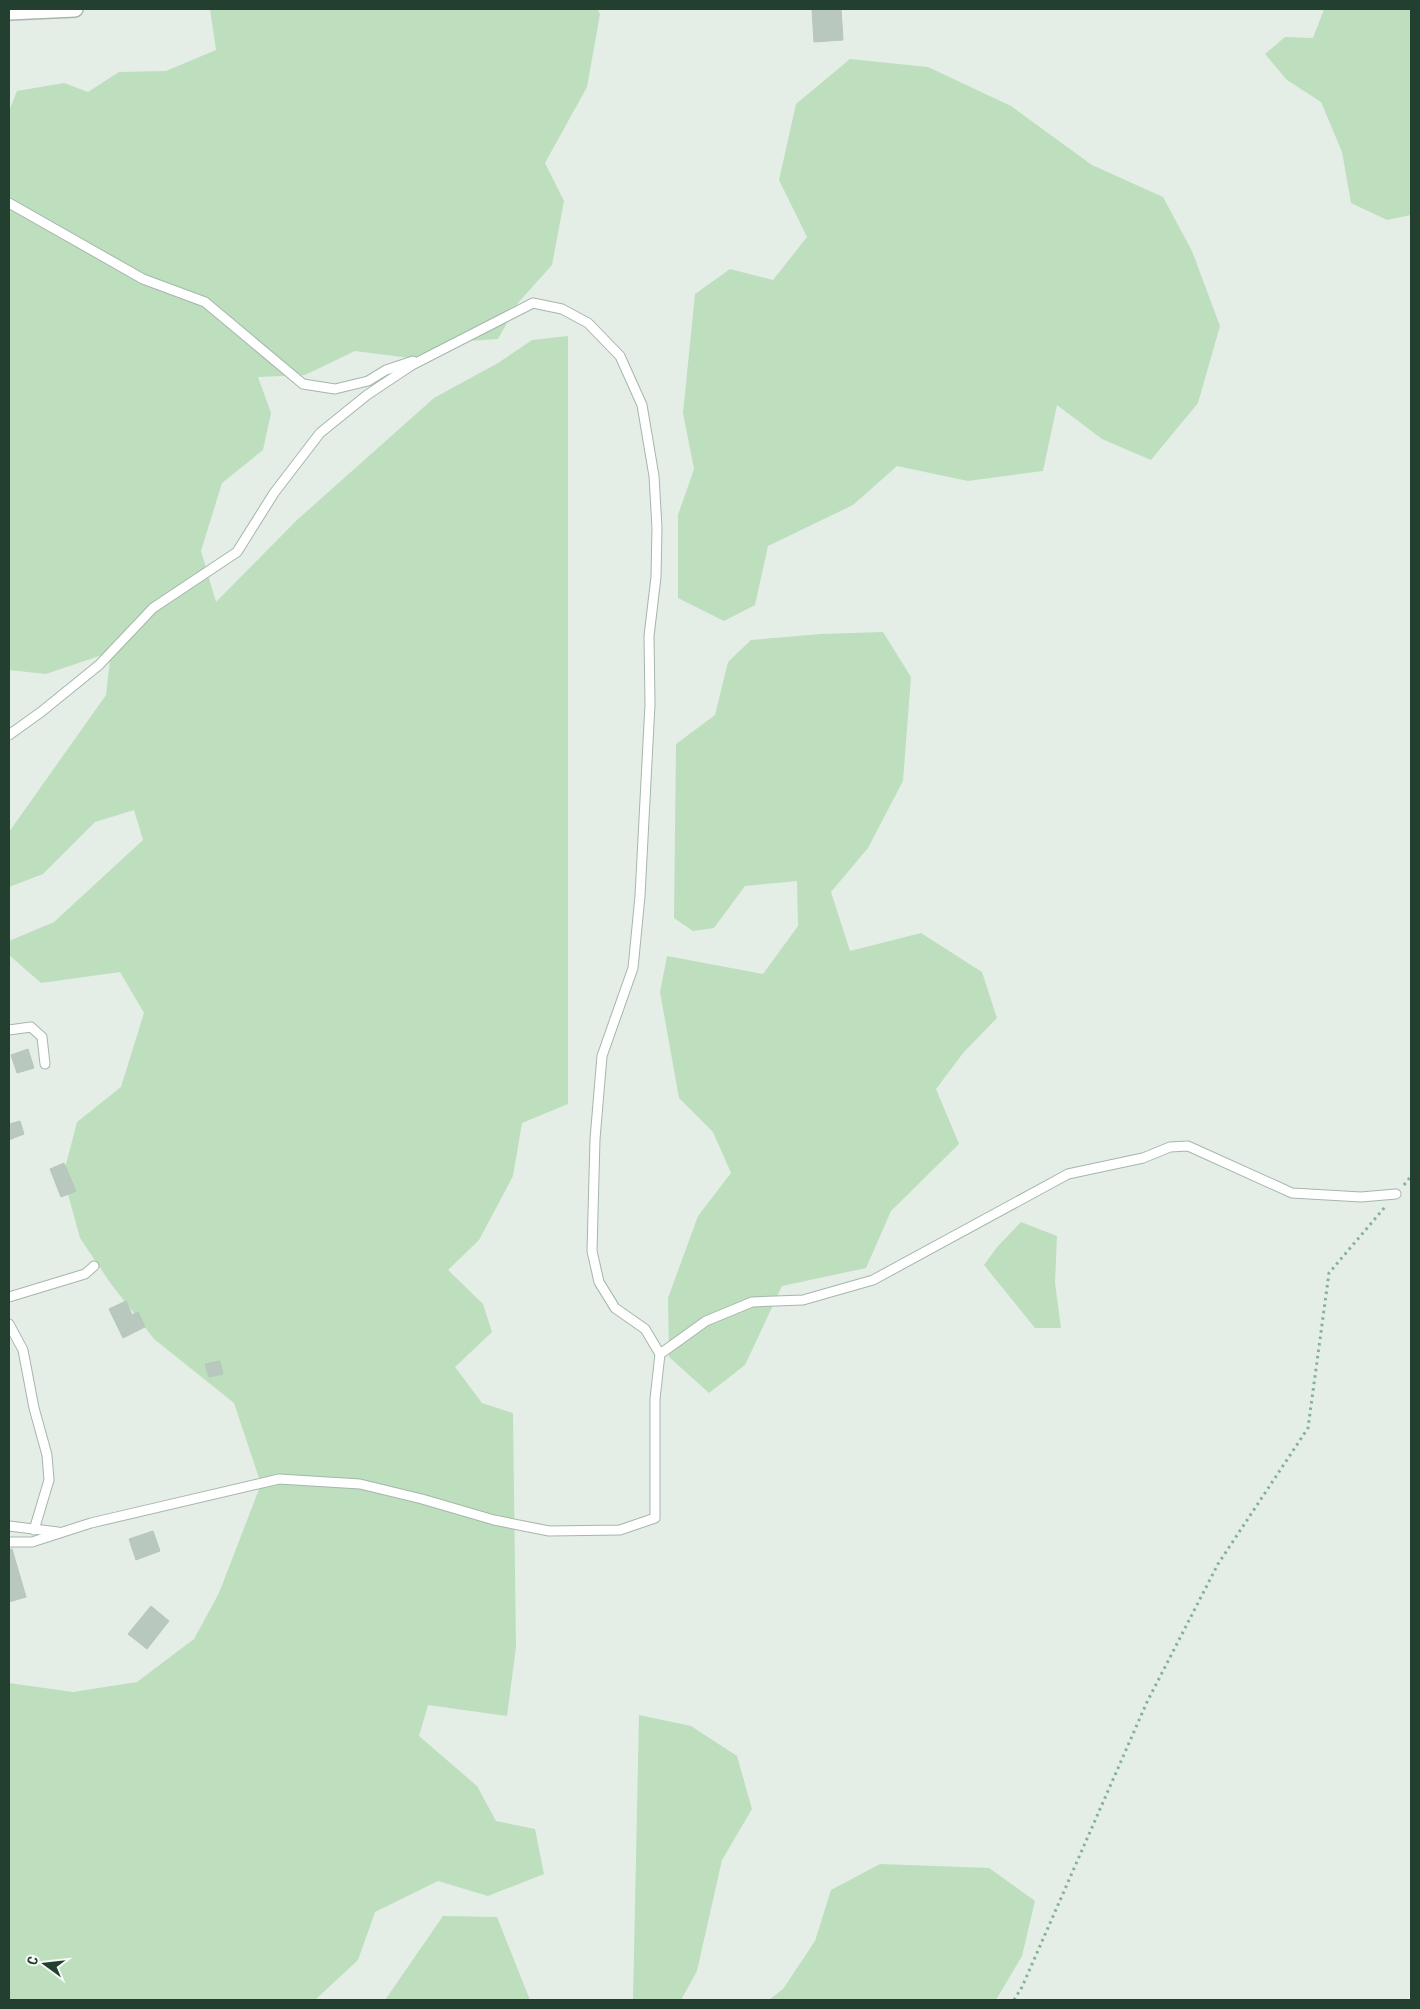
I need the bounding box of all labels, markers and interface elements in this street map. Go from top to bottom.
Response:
north arrow [20,1939,70,1989]
text: С [24,1955,41,1967]

